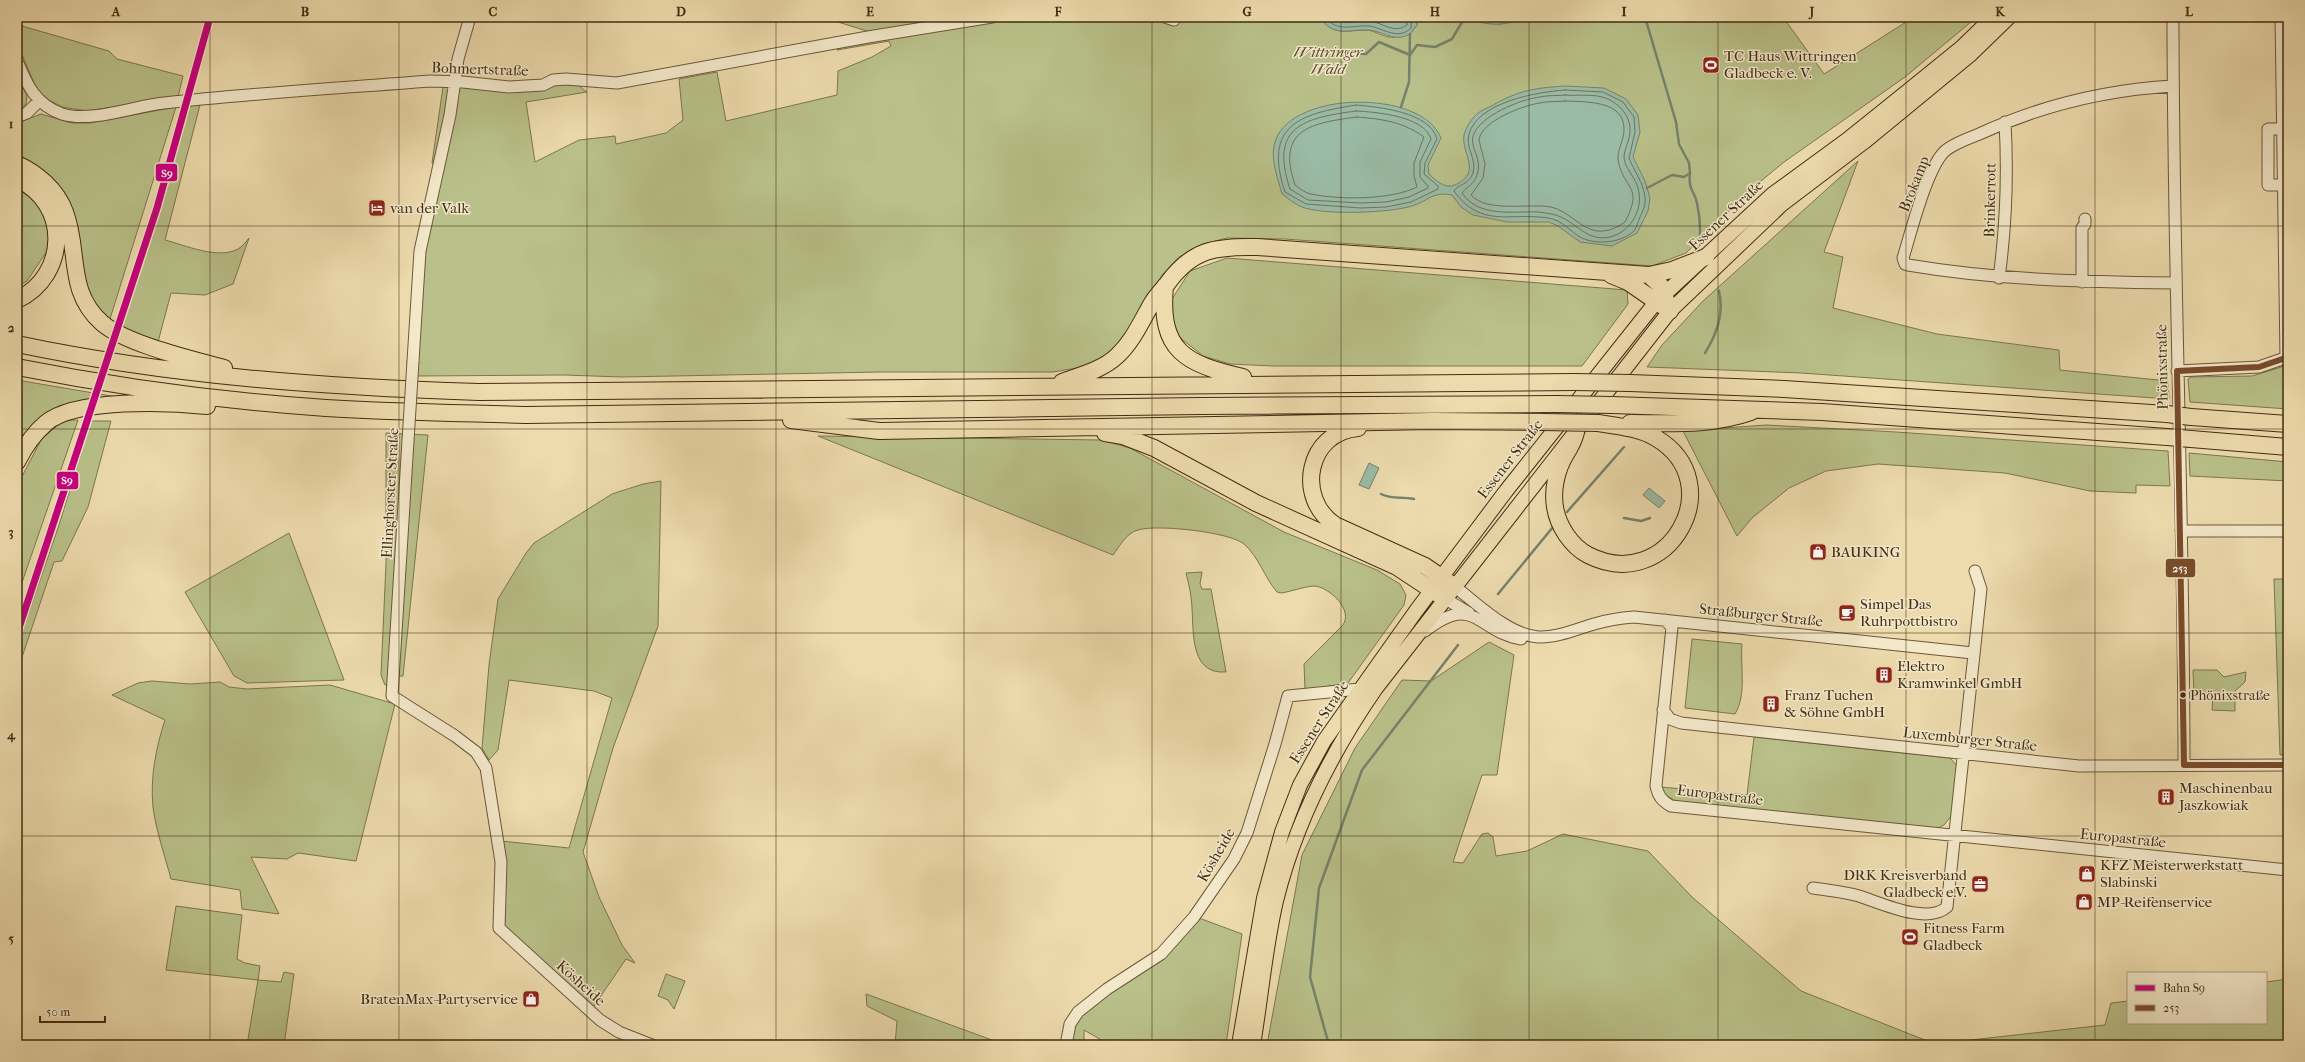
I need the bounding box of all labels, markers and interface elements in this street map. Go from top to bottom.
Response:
text: A [111,4,121,19]
text: B [301,4,310,19]
text: C [489,4,498,19]
text: D [676,4,686,19]
text: E [866,4,874,19]
text: F [1054,4,1062,19]
text: G [1242,4,1252,19]
text: H [1430,4,1441,19]
text: I [1621,4,1627,19]
text: J [1808,4,1815,20]
text: K [1995,4,2006,19]
text: L [2185,4,2194,19]
park label: Wittringer Wald [1294,43,1364,78]
place label: TC Haus Wittringen Gladbeck e. V. [1724,47,1857,82]
sports icon: TC Haus Wittringen Gladbeck e. V. [1701,55,1721,75]
street label: Bohmertstraße [431,58,529,80]
text: 1 [9,116,14,131]
street label: Brokamp [1895,153,1933,215]
street label: Brinkerrott [1980,162,2000,238]
line badge: S9 [155,163,178,182]
text: S9 [161,167,173,180]
street label: Essener Straße [1685,176,1767,254]
hotel icon: van der Valk [367,198,387,218]
place label: van der Valk [390,199,469,217]
text: 2 [8,320,15,335]
street label: Phönixstraße [2152,323,2172,410]
street label: Essener Straße [1474,415,1547,502]
street label: Ellinghorster Straße [378,427,402,559]
line badge: S9 [56,471,79,490]
text: S9 [61,474,73,487]
text: 3 [8,524,14,540]
shop icon: BAUKING [1808,542,1828,562]
place label: BAUKING [1831,543,1901,561]
line badge: 253 [2165,558,2196,578]
text: 253 [2173,562,2188,575]
place label: Simpel Das Ruhrpottbistro [1860,595,1958,630]
street label: Straßburger Straße [1698,600,1824,631]
cafe icon: Simpel Das Ruhrpottbistro [1837,603,1857,623]
place label: Elektro Kramwinkel GmbH [1897,657,2023,692]
building icon: Elektro Kramwinkel GmbH [1874,665,1894,685]
street label: Essener Straße [1285,677,1353,767]
place label: Franz Tuchen & Söhne GmbH [1784,686,1885,721]
place label: Phönixstraße [2190,687,2270,704]
marker: Phönixstraße [2178,690,2188,700]
building icon: Franz Tuchen & Söhne GmbH [1761,694,1781,714]
street label: Luxemburger Straße [1902,723,2038,755]
text: 4 [6,727,16,743]
place label: Maschinenbau Jaszkowiak [2178,779,2273,814]
street label: Europastraße [1676,781,1765,809]
building icon: Maschinenbau Jaszkowiak [2156,787,2176,807]
street label: Kösheide [1193,824,1239,885]
street label: Europastraße [2079,825,2168,852]
place label: KFZ Meisterwerkstatt Slabinski [2100,856,2244,891]
shop icon: KFZ Meisterwerkstatt Slabinski [2077,864,2097,884]
place label: DRK Kreisverband Gladbeck e.V. [1844,866,1968,901]
office icon: DRK Kreisverband Gladbeck e.V. [1970,874,1990,894]
shop icon: MP-Reifenservice [2074,892,2094,912]
place label: MP-Reifenservice [2097,893,2213,911]
place label: Fitness Farm Gladbeck [1923,919,2005,954]
sports icon: Fitness Farm Gladbeck [1900,927,1920,947]
text: 5 [8,931,14,946]
street label: Kösheide [553,956,610,1010]
legend [2127,972,2267,1024]
text: Bahn S9 [2163,981,2205,995]
shop icon: BratenMax-Partyservice [521,989,541,1009]
place label: BratenMax-Partyservice [360,990,519,1008]
scale bar [40,998,105,1024]
text: 253 [2163,1001,2179,1015]
text: 50 m [46,1005,70,1019]

